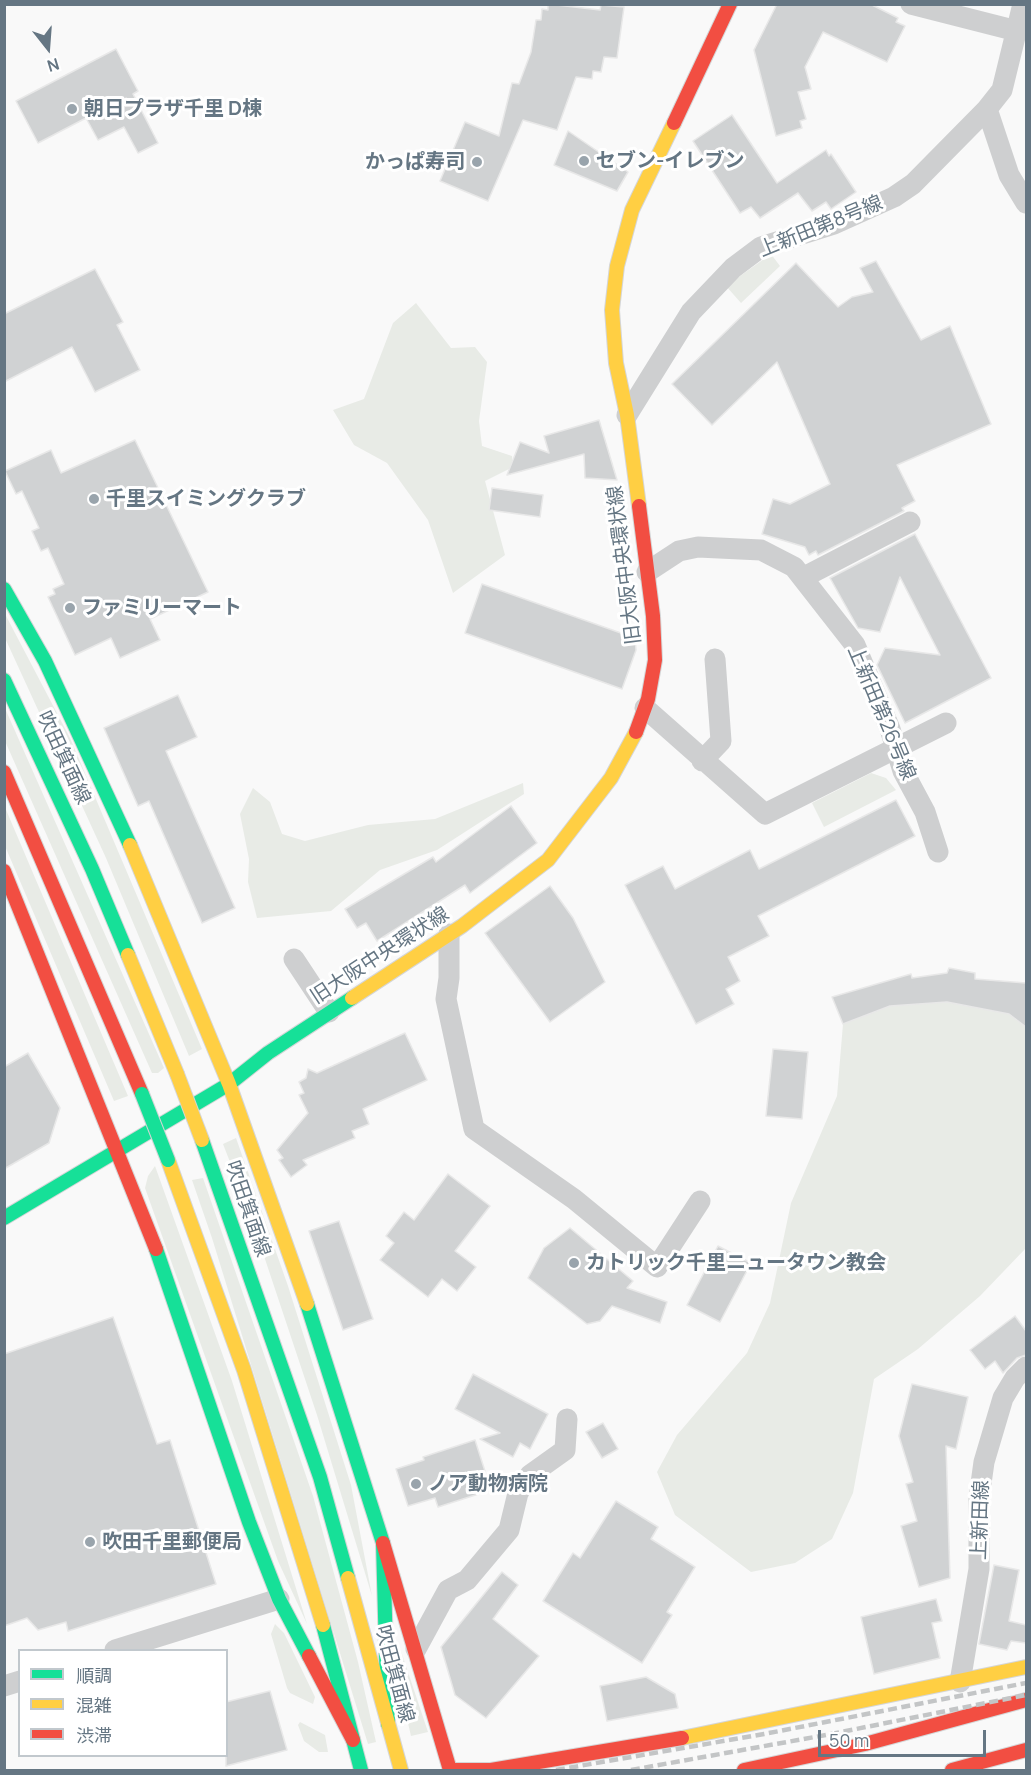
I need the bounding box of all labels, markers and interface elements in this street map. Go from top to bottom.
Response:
north arrow [18,18,78,78]
text: N [45,53,62,77]
place label: 朝日プラザ千里 D棟 [84,97,262,121]
marker: 朝日プラザ千里 D棟 [65,102,79,116]
place label: セブン-イレブン [596,149,744,173]
place label: かっぱ寿司 [365,150,465,174]
marker: セブン-イレブン [577,154,591,168]
marker: かっぱ寿司 [470,155,484,169]
street label: 上新田第8号線 [755,191,887,263]
street label: 旧大阪中央環状線 [603,484,647,646]
place label: 千里スイミングクラブ [106,487,306,511]
marker: 千里スイミングクラブ [87,492,101,506]
place label: ファミリーマート [82,596,242,620]
marker: ファミリーマート [63,601,77,615]
street label: 上新田第26号線 [842,642,920,784]
street label: 吹田箕面線 [31,708,95,808]
street label: 旧大阪中央環状線 [306,902,454,1010]
street label: 吹田箕面線 [219,1158,275,1260]
place label: カトリック千里ニュータウン教会 [586,1251,886,1275]
marker: カトリック千里ニュータウン教会 [567,1256,581,1270]
place label: ノア動物病院 [428,1472,548,1496]
marker: ノア動物病院 [409,1477,423,1491]
street label: 上新田線 [968,1480,994,1560]
place label: 吹田千里郵便局 [102,1530,242,1554]
marker: 吹田千里郵便局 [83,1535,97,1549]
street label: 吹田箕面線 [369,1623,419,1725]
legend [18,1649,228,1757]
text: 順調 [76,1663,112,1687]
text: 混雑 [76,1693,112,1717]
scale bar [821,1718,989,1756]
text: 渋滞 [76,1723,112,1747]
text: 50 m [829,1728,869,1752]

